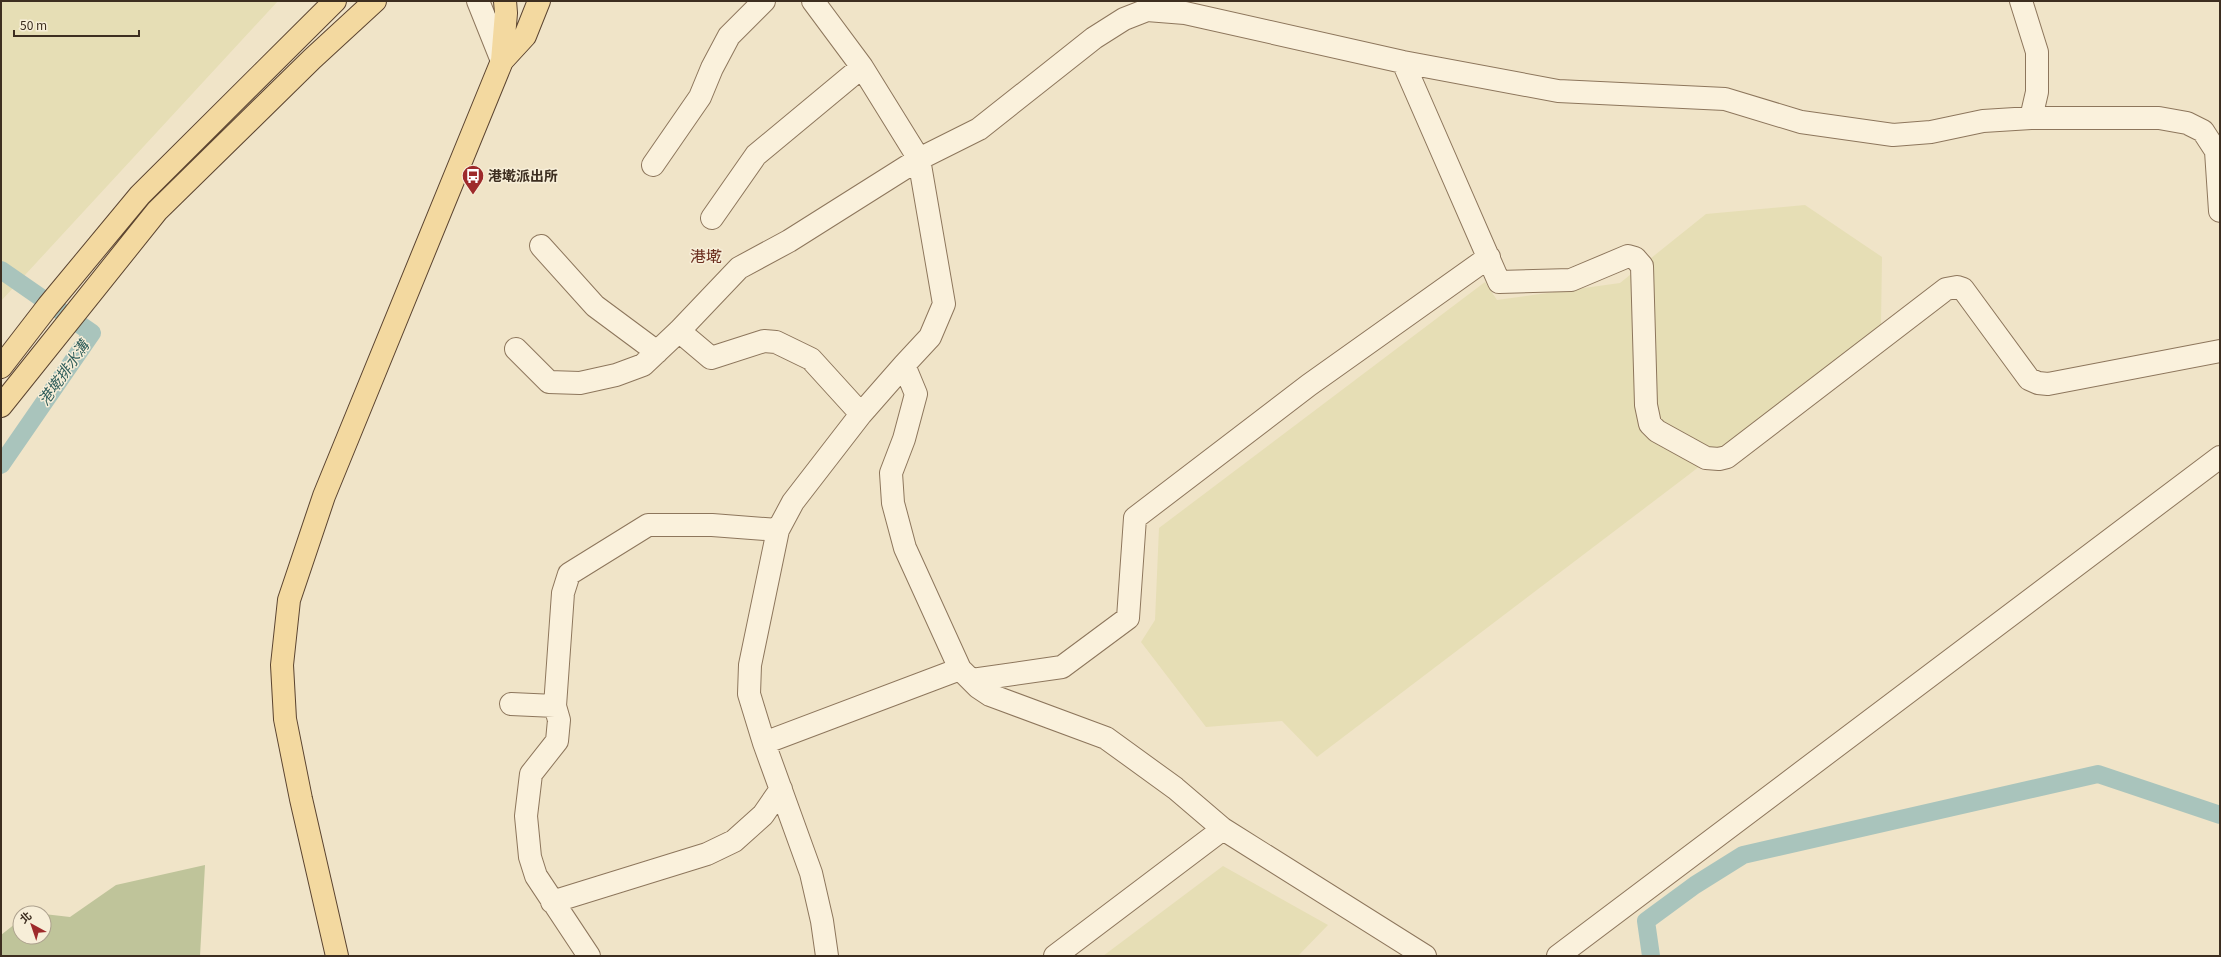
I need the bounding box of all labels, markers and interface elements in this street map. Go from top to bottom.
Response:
scale bar [14,12,139,38]
text: 50 m [20,16,47,33]
bus stop icon: 港墘派出所 [460,163,486,196]
place label: 港墘派出所 [488,165,558,185]
district label: 港墘 [690,243,722,267]
water label: 港墘排水溝 [33,334,94,409]
north arrow [12,905,52,945]
text: 北 [16,907,34,926]

